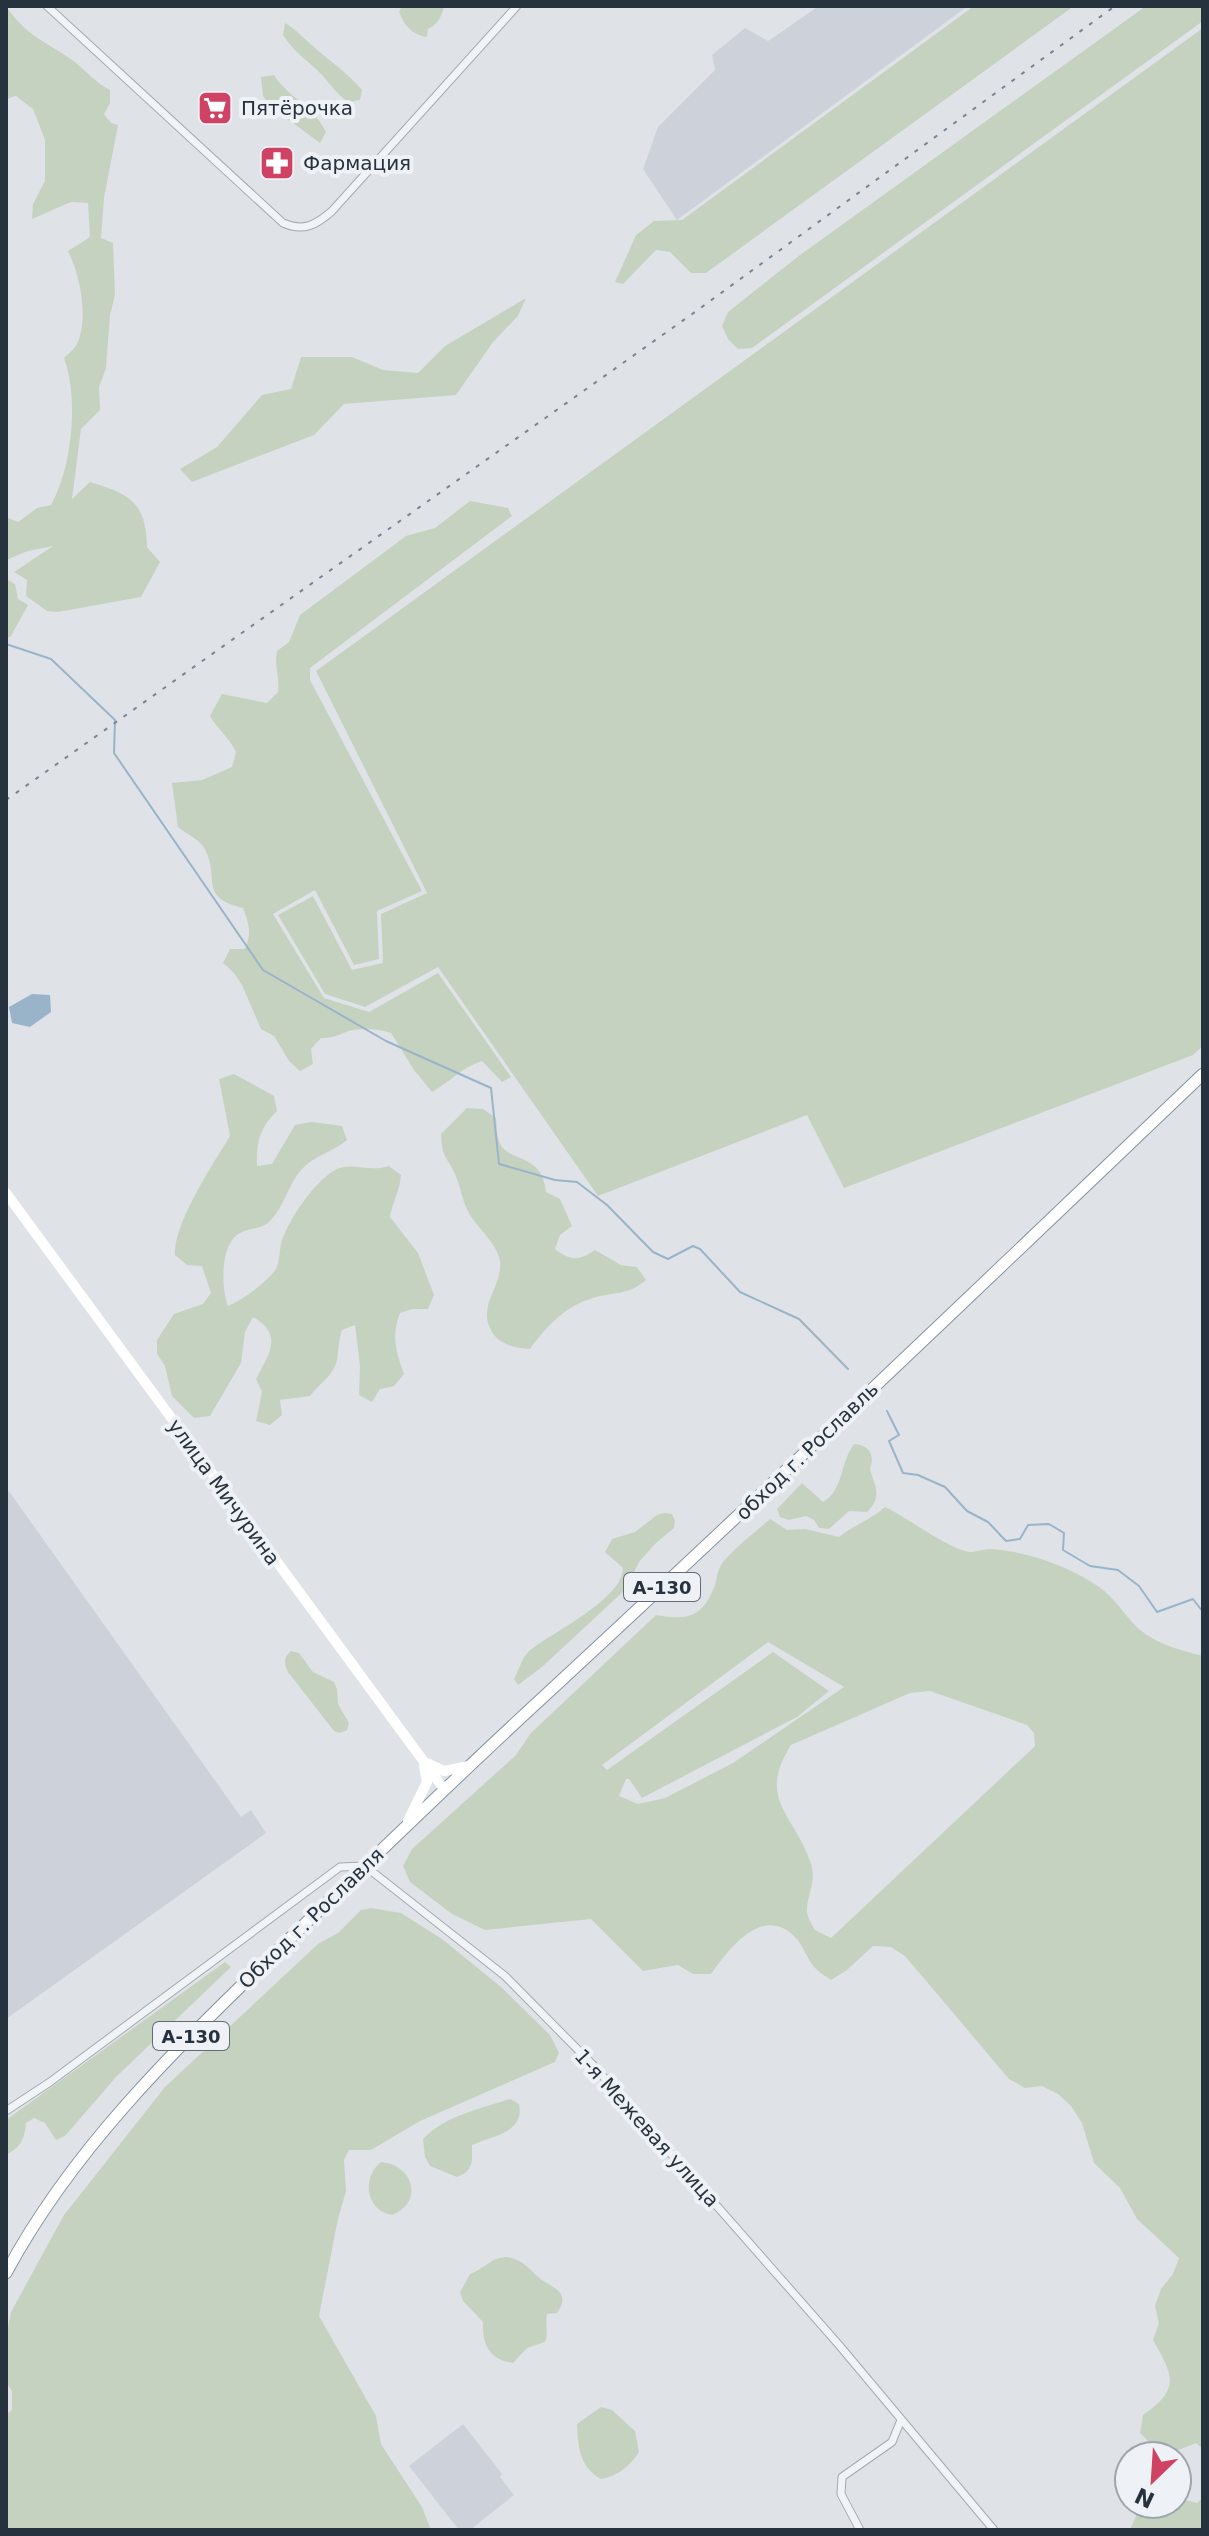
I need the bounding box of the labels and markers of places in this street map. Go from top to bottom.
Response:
supermarket icon: Пятёрочка [196,89,234,127]
place label: Пятёрочка [241,96,353,120]
pharmacy icon: Фармация [258,144,296,182]
place label: Фармация [303,151,411,175]

